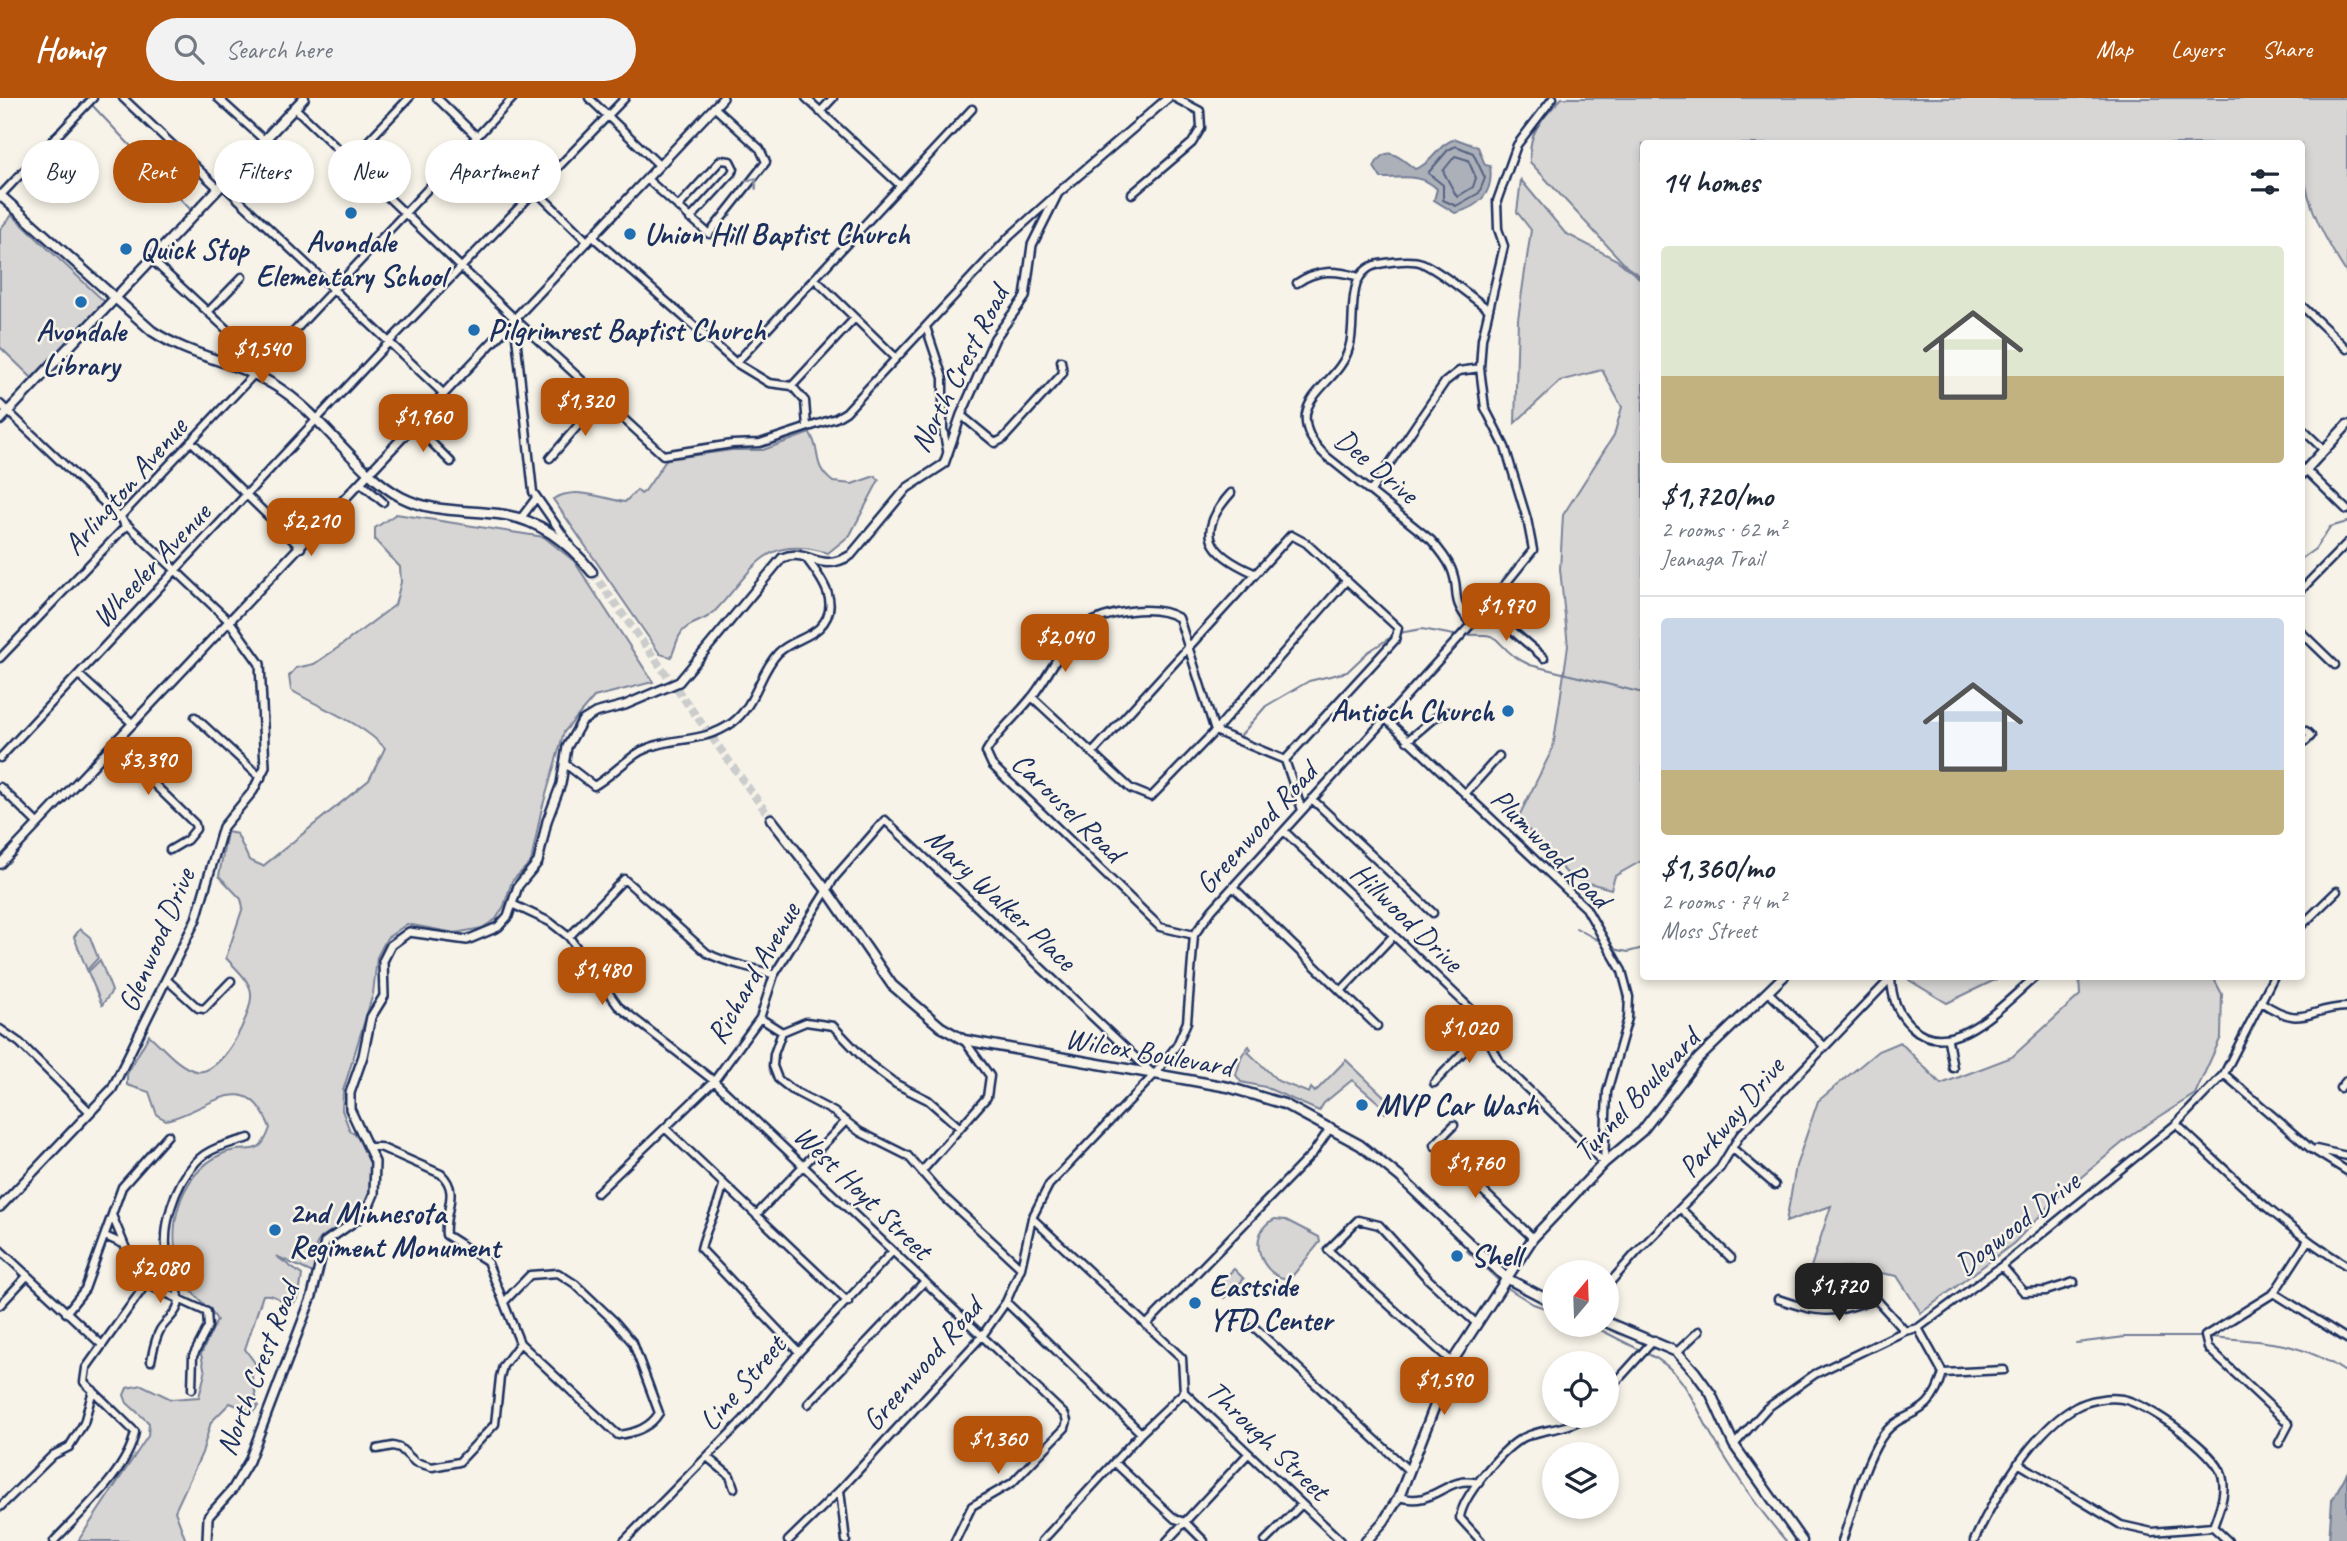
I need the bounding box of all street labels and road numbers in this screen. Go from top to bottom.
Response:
street label: North Crest Road [901,276,1019,459]
street label: Arlington Avenue [55,407,197,563]
street label: Dee Drive [1327,420,1428,513]
street label: Wheeler Avenue [83,493,220,636]
street label: Carousel Road [1004,744,1136,873]
street label: Greenwood Road [1187,751,1328,902]
street label: Plumwood Road [1483,780,1622,919]
street label: Mary Walker Place [917,819,1086,980]
street label: Hillwood Drive [1343,854,1473,982]
street label: Glenwood Drive [109,860,204,1018]
street label: Richard Avenue [697,894,810,1050]
street label: Tunnel Boulevard [1565,1017,1710,1170]
street label: Wilcox Boulevard [1062,1019,1240,1086]
street label: Parkway Drive [1670,1047,1794,1185]
street label: West Hoyt Street [786,1116,942,1270]
street label: Dogwood Drive [1947,1161,2089,1284]
street label: North Crest Road [207,1273,309,1461]
street label: Greenwood Road [854,1286,993,1439]
street label: Line Street [690,1325,796,1438]
street label: Through Street [1198,1372,1340,1510]

